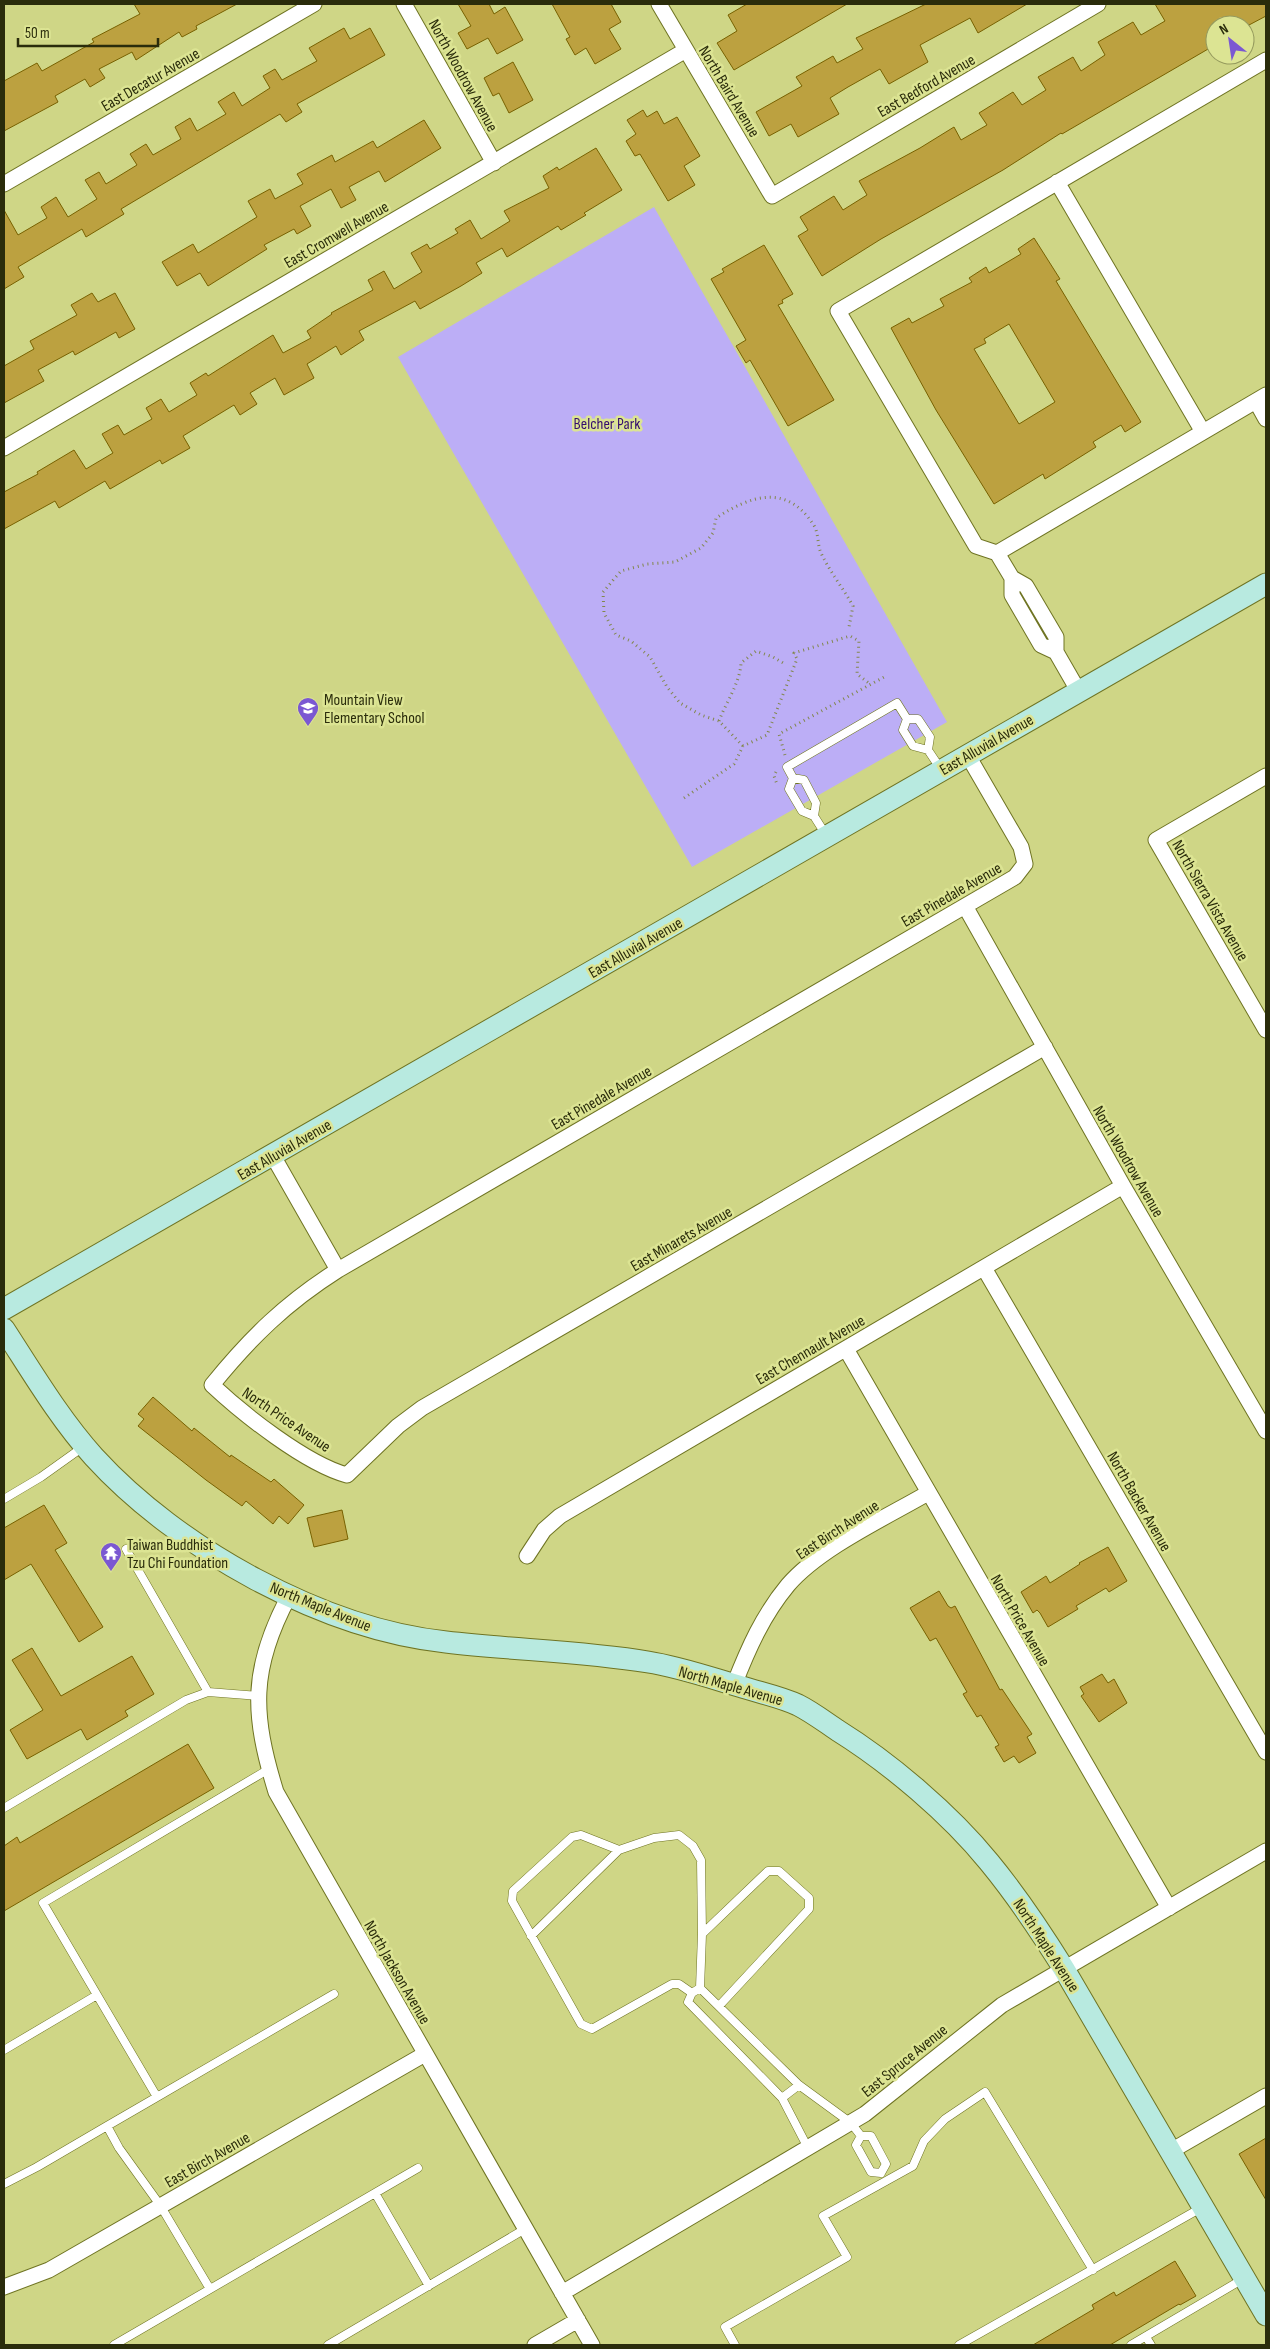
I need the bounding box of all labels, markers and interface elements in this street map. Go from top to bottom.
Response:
scale bar [18,15,158,47]
north arrow [1205,15,1255,65]
street label: North Woodrow Avenue [424,16,501,135]
text: N [1216,20,1231,38]
text: 50 m [25,24,50,43]
street label: North Baird Avenue [694,43,763,141]
street label: East Decatur Avenue [98,45,203,116]
street label: East Bedford Avenue [875,51,979,122]
street label: East Cromwell Avenue [281,198,392,273]
park label: Belcher Park [574,415,640,434]
place label: Mountain View Elementary School [324,691,424,728]
school or university icon: Mountain View Elementary School [296,696,320,727]
street label: East Alluvial Avenue [936,711,1037,780]
street label: North Sierra Vista Avenue [1167,837,1252,965]
street label: East Pinedale Avenue [898,859,1005,932]
street label: East Alluvial Avenue [585,914,686,983]
street label: East Pinedale Avenue [548,1062,655,1135]
street label: North Woodrow Avenue [1088,1103,1167,1221]
street label: East Alluvial Avenue [234,1116,335,1185]
street label: East Minarets Avenue [628,1203,736,1276]
street label: East Chennault Avenue [753,1311,869,1389]
street label: North Price Avenue [238,1384,334,1457]
street label: North Backer Avenue [1102,1448,1175,1555]
street label: East Birch Avenue [793,1496,883,1564]
place label: Taiwan Buddhist Tzu Chi Foundation [127,1536,228,1573]
temple icon: Taiwan Buddhist Tzu Chi Foundation [99,1541,123,1572]
street label: North Price Avenue [986,1572,1054,1670]
street label: North Maple Avenue [267,1579,374,1636]
street label: North Maple Avenue [676,1663,785,1710]
street label: North Maple Avenue [1009,1896,1083,1996]
street label: North Jackson Avenue [359,1918,434,2028]
street label: East Spruce Avenue [858,2021,952,2102]
street label: East Birch Avenue [162,2128,254,2192]

